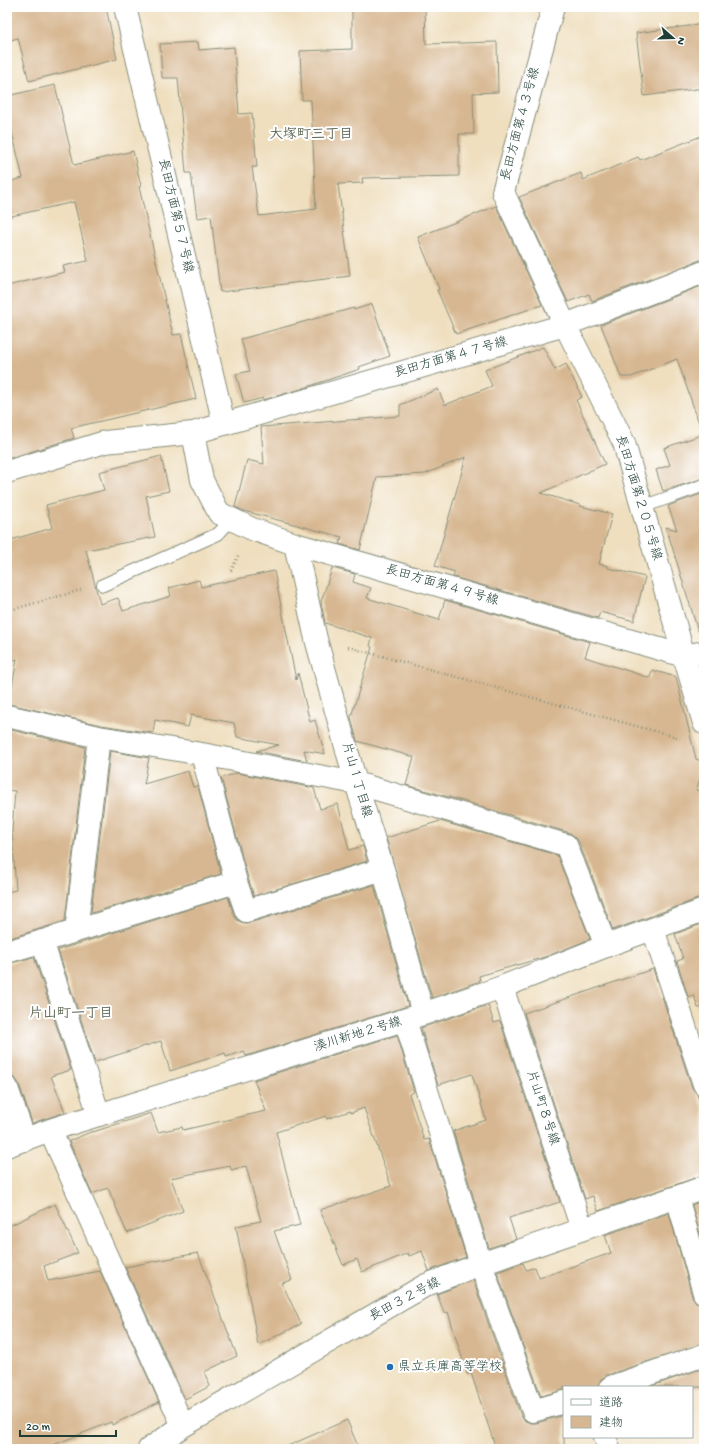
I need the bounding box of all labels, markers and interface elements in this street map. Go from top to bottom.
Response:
north arrow [653,18,693,58]
text: N [674,35,687,46]
street label: 長田方面第４３号線 [498,64,544,182]
district label: 大塚町三丁目 [269,126,353,144]
street label: 長田方面第５７号線 [155,157,197,276]
street label: 長田方面第４７号線 [392,333,510,381]
street label: 長田方面第２０５号線 [612,433,665,563]
street label: 長田方面第４９号線 [384,562,502,610]
street label: 片山１丁目線 [338,740,374,821]
district label: 片山町一丁目 [29,1006,113,1023]
street label: 湊川新地２号線 [312,1013,405,1055]
street label: 片山町８号線 [523,1068,562,1148]
street label: 長田３２号線 [367,1274,444,1325]
place label: 県立兵庫高等学校 [398,1359,502,1375]
marker: 県立兵庫高等学校 [385,1362,395,1372]
legend [563,1386,693,1438]
text: 道路 [599,1396,623,1411]
scale bar [20,1412,116,1438]
text: 建物 [599,1416,623,1431]
text: 20 m [26,1421,51,1435]

